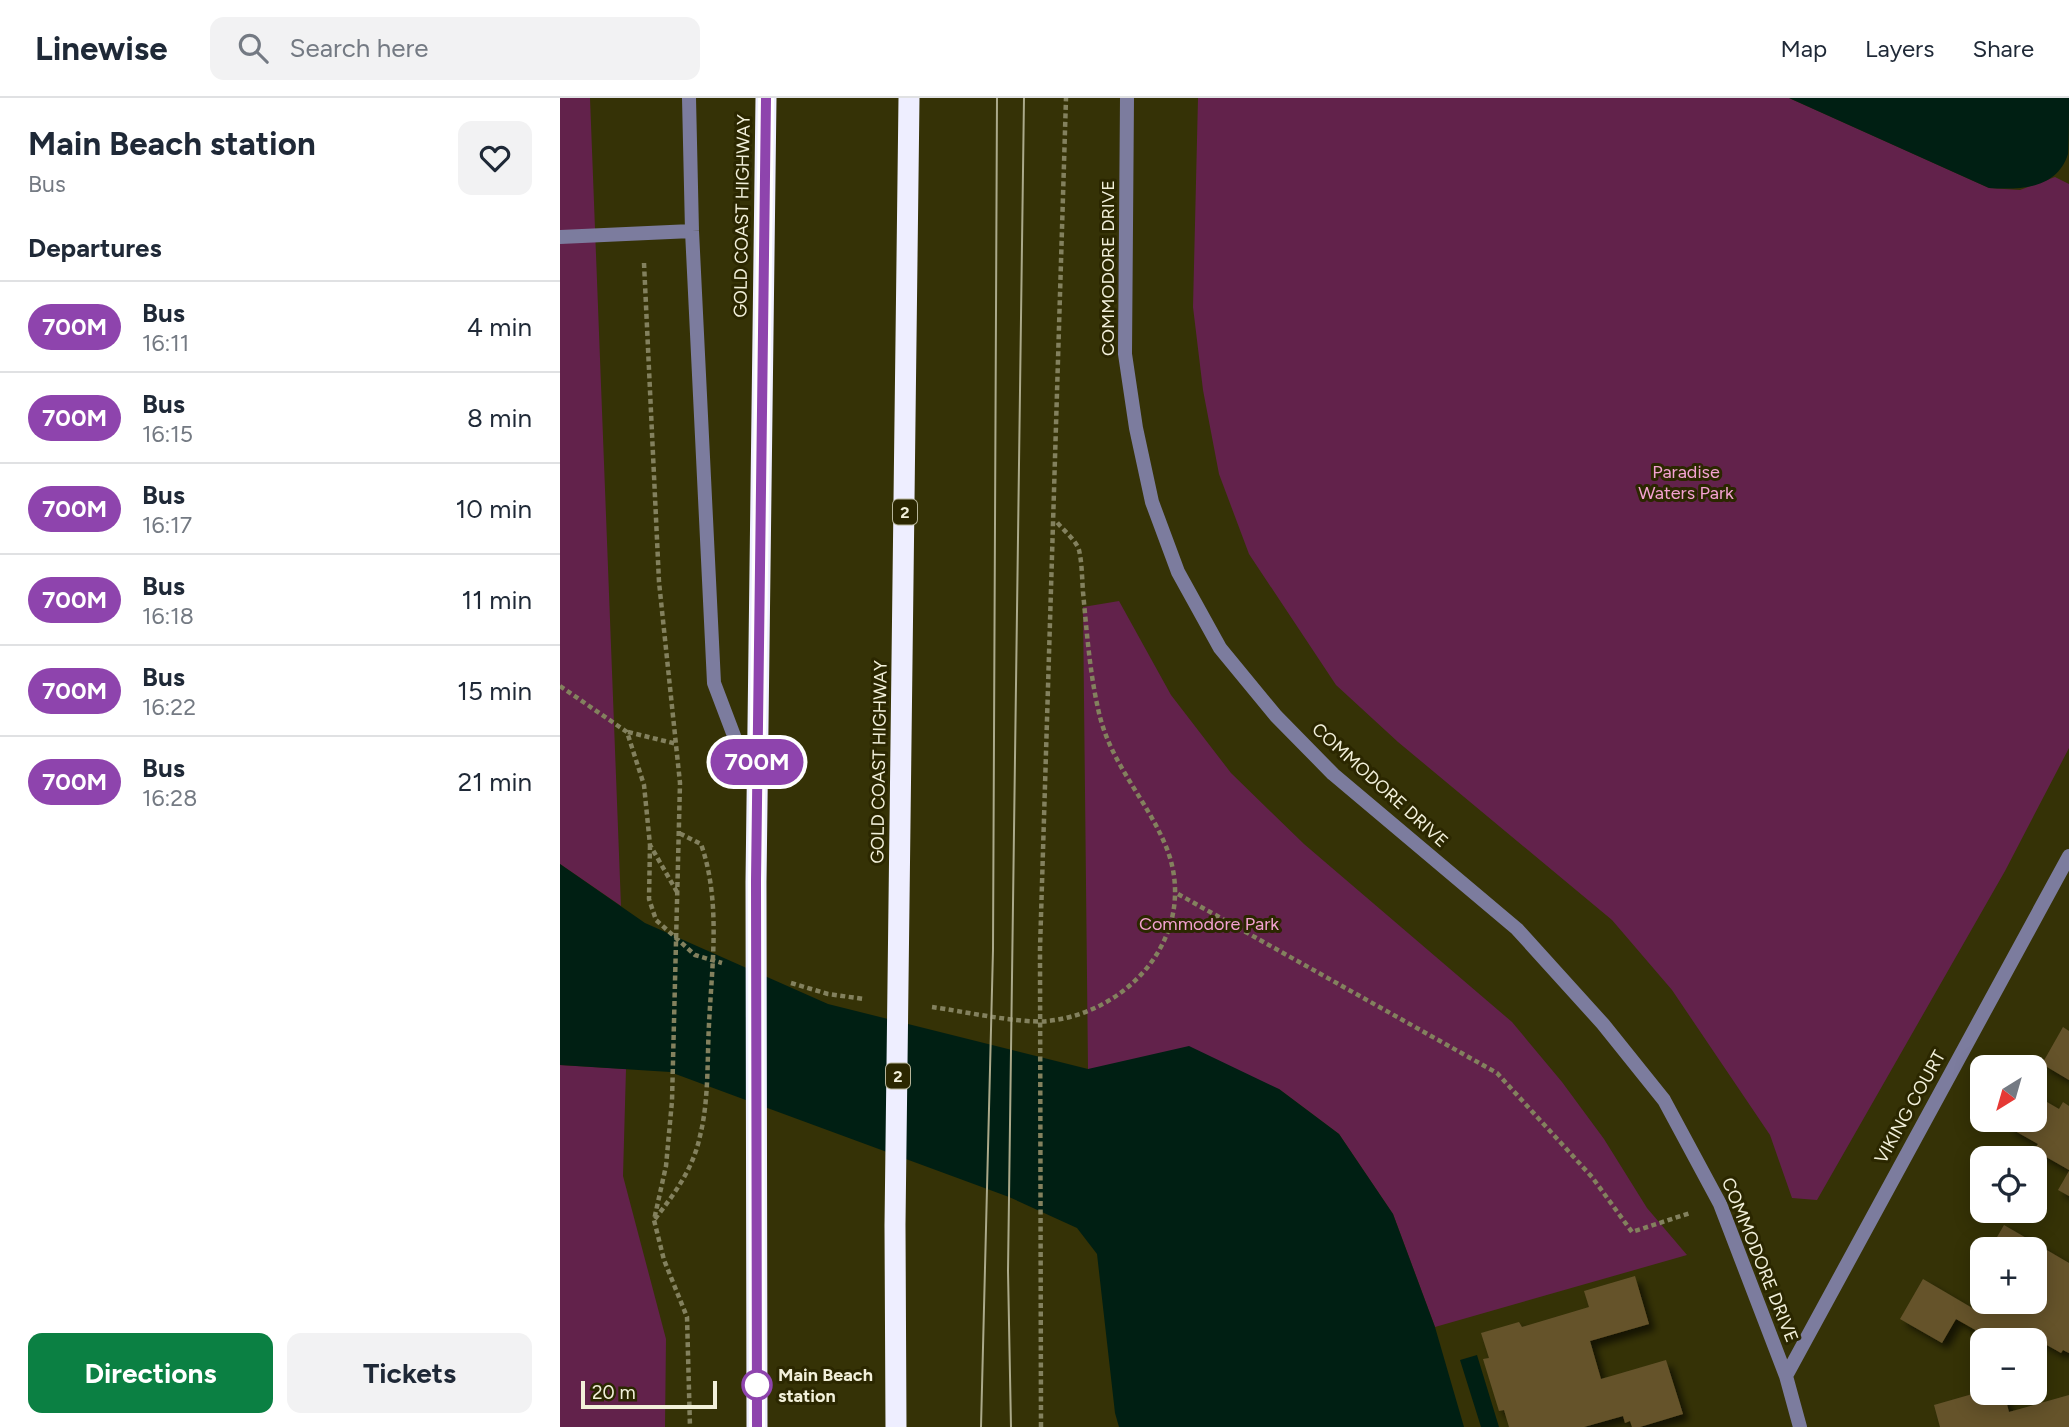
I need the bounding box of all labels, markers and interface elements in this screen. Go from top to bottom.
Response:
search box [210,17,700,80]
text: Linewise [35,29,168,68]
icon: search [234,29,272,67]
text: Search here [290,32,428,64]
text: Map [1780,34,1827,63]
text: Layers [1865,34,1934,63]
text: Share [1972,34,2034,63]
street label: GOLD COAST HIGHWAY [729,114,755,318]
button: heart [458,121,532,195]
text: Main Beach station [28,124,316,163]
text: Bus [28,170,66,198]
street label: COMMODORE DRIVE [1097,180,1119,356]
text: Departures [28,232,162,264]
text: Bus [142,297,185,329]
text: 4 min [467,311,532,343]
text: 700M [42,312,107,341]
text: 16:11 [142,329,189,357]
text: Bus [142,388,185,420]
text: 8 min [467,402,532,434]
text: 700M [42,403,107,432]
text: 16:15 [142,420,193,448]
park label: Paradise Waters Park [1638,461,1734,504]
text: Bus [142,479,185,511]
text: 10 min [456,493,532,525]
text: 700M [42,494,107,523]
road number: 2 [893,500,917,524]
text: 16:17 [142,511,192,539]
text: Bus [142,570,185,602]
text: 11 min [461,584,532,616]
text: 700M [42,585,107,614]
text: 16:18 [142,602,194,630]
street label: GOLD COAST HIGHWAY [866,660,892,864]
text: Bus [142,661,185,693]
text: 15 min [457,675,532,707]
text: 700M [42,676,107,705]
text: 16:22 [142,693,196,721]
street label: COMMODORE DRIVE [1307,718,1453,852]
line badge: 700M [708,739,806,785]
text: 700M [724,747,790,776]
text: Bus [142,752,185,784]
text: 21 min [458,766,532,798]
text: 700M [42,767,107,796]
text: 16:28 [142,784,197,812]
park label: Commodore Park [1139,913,1279,935]
street label: VIKING COURT [1870,1046,1950,1167]
north arrow [1970,1055,2048,1132]
map controls [1970,1055,2047,1405]
road number: 2 [886,1064,910,1088]
button: locate [1970,1146,2047,1223]
street label: COMMODORE DRIVE [1717,1174,1803,1346]
button: + [1970,1237,2047,1314]
button: − [1970,1328,2047,1405]
button: Directions [28,1333,273,1413]
button: Tickets [287,1333,532,1413]
place label: Main Beach station [778,1364,873,1407]
marker: Main Beach station [742,1370,772,1400]
scale bar [581,1378,718,1410]
text: 20 m [592,1381,636,1404]

